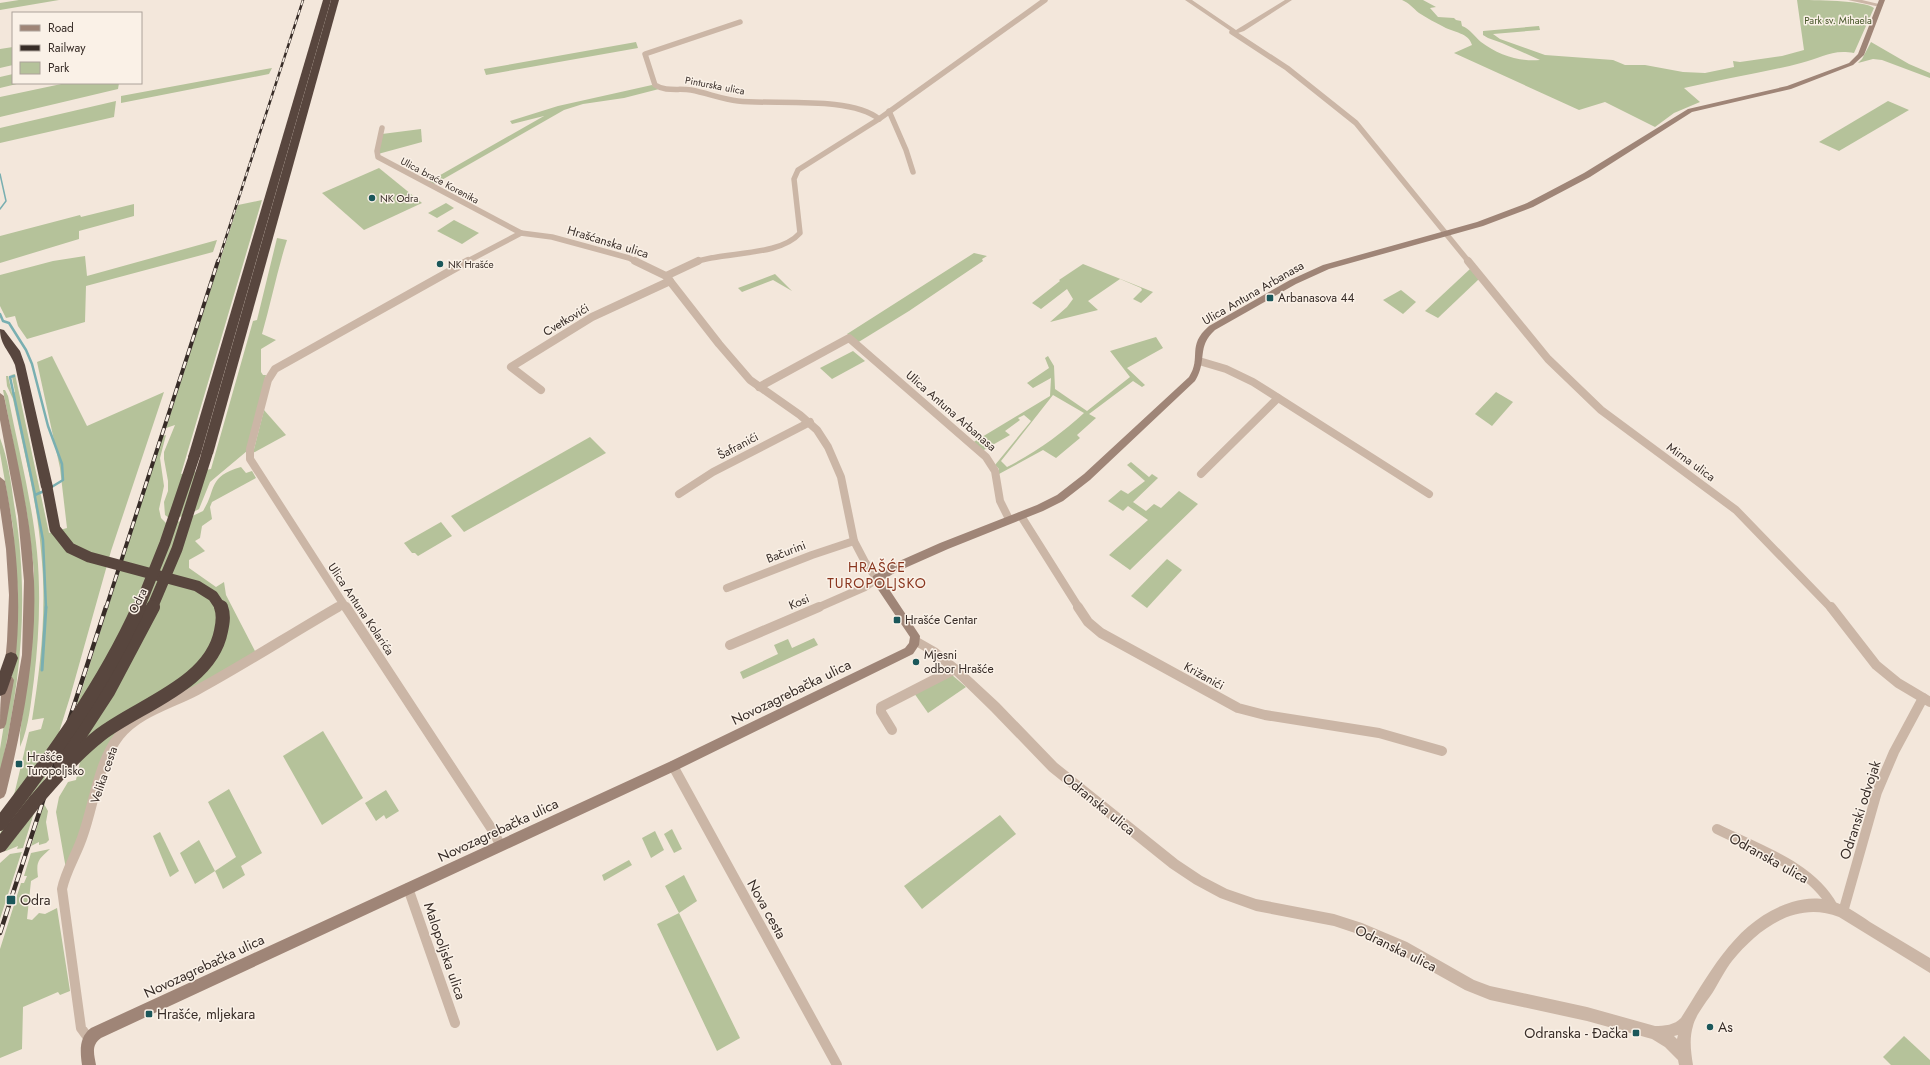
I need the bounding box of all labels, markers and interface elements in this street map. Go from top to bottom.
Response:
legend [12,12,142,84]
park label: Park sv. Mihaela [1804,13,1872,28]
text: Road [48,19,74,37]
text: Railway [48,39,86,57]
text: Park [48,59,70,77]
street label: Pinturska ulica [684,72,746,99]
street label: Ulica braće Korenika [398,153,482,208]
place label: NK Odra [380,191,418,206]
marker: NK Odra [367,193,377,203]
street label: Hrašćanska ulica [565,221,651,263]
street label: Ulica Antuna Arbanasa [1199,256,1307,330]
place label: NK Hrašće [448,257,494,272]
marker: NK Hrašće [435,259,445,269]
place label: Arbanasova 44 [1278,289,1355,307]
marker: Arbanasova 44 [1265,293,1275,303]
street label: Cvetkovići [539,299,593,341]
street label: Ulica Antuna Arbanasa [902,367,1000,456]
street label: Šafranići [714,428,762,464]
street label: Mirna ulica [1663,438,1719,486]
street label: Bačurini [764,536,808,568]
district label: HRAŠĆE TUROPOLJSKO [827,557,927,593]
street label: Ulica Antuna Kolarića [323,559,399,659]
street label: Odra [124,585,152,617]
street label: Kosi [786,590,812,614]
place label: Hrašće Centar [905,611,978,629]
marker: Hrašće Centar [892,615,902,625]
place label: Mjesni odbor Hrašće [924,646,994,678]
street label: Novozagrebačka ulica [728,654,854,730]
marker: Mjesni odbor Hrašće [911,657,921,667]
street label: Križanići [1181,658,1227,694]
street label: Velika cesta [86,744,122,806]
place label: Hrašće Turopoljsko [27,748,84,780]
street label: Odranski odvojak [1835,757,1886,862]
marker: Hrašće Turopoljsko [14,759,24,769]
street label: Odranska ulica [1058,768,1140,840]
street label: Novozagrebačka ulica [435,793,561,867]
street label: Odranska ulica [1726,828,1812,888]
street label: Nova cesta [742,876,792,942]
place label: Odra [20,890,51,910]
marker: Odra [5,894,17,906]
street label: Malopoljska ulica [419,900,471,1002]
street label: Odranska ulica [1352,920,1440,976]
street label: Novozagrebačka ulica [141,929,267,1003]
place label: Hrašće, mljekara [157,1004,255,1024]
marker: Hrašće, mljekara [144,1009,154,1019]
place label: As [1718,1017,1733,1037]
marker: As [1705,1022,1715,1032]
place label: Odranska - Đačka [1524,1023,1628,1043]
marker: Odranska - Đačka [1631,1028,1641,1038]

